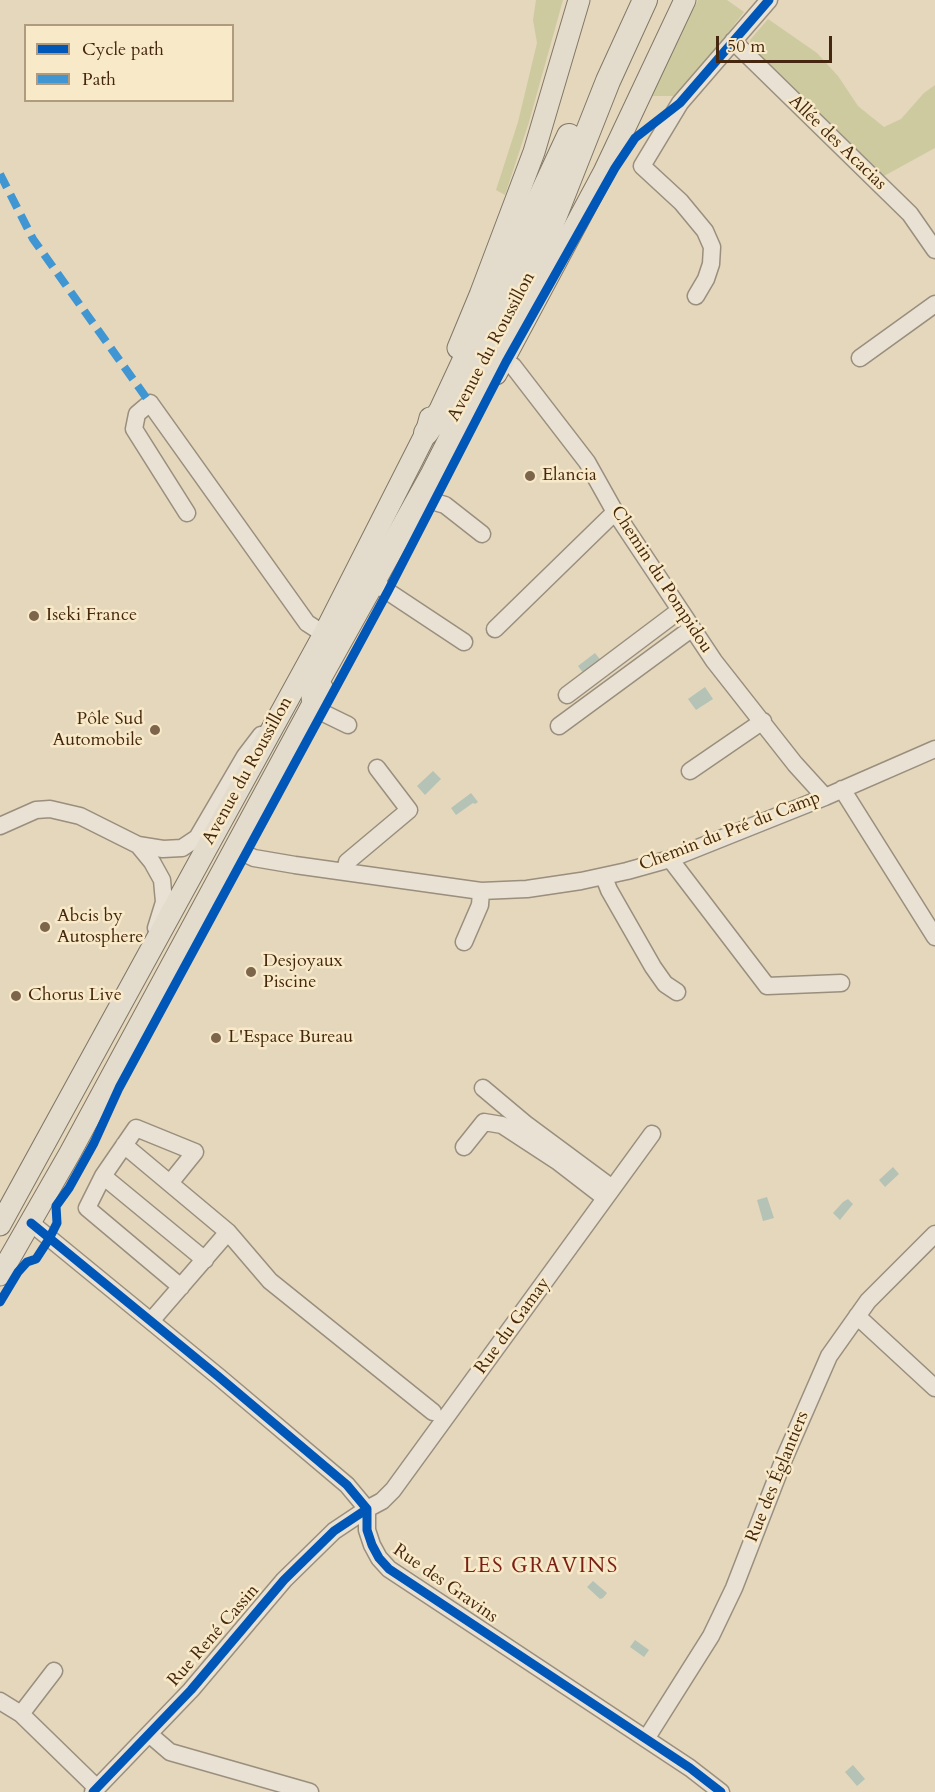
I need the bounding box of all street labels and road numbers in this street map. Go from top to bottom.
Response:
street label: Allée des Acacias [784,91,890,195]
street label: Avenue du Roussillon [444,269,540,425]
street label: Chemin du Pompidou [605,502,717,658]
street label: Avenue du Roussillon [198,693,298,849]
street label: Chemin du Pré du Camp [636,787,824,877]
street label: Rue du Gamay [471,1273,555,1379]
street label: Rue des Églantiers [742,1408,814,1546]
street label: Rue des Gravins [388,1540,502,1628]
street label: Rue René Cassin [164,1581,264,1691]

